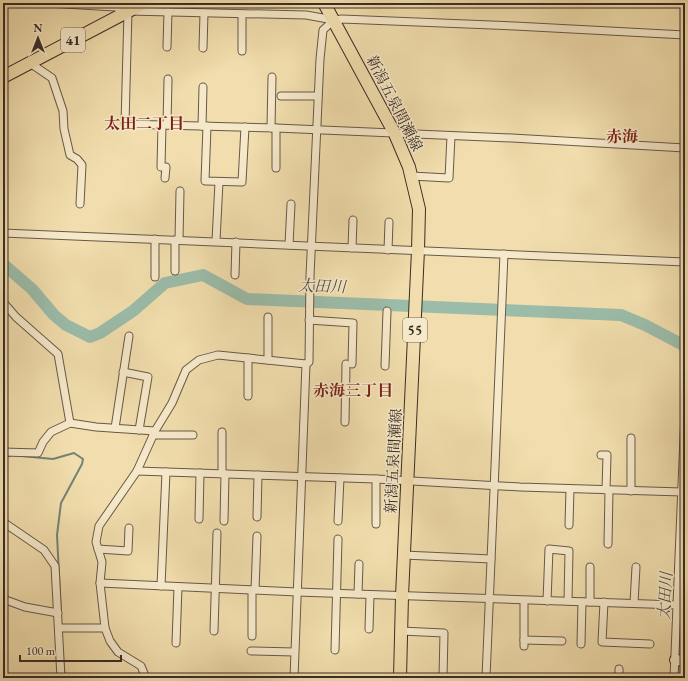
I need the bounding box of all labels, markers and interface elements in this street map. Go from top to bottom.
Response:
north arrow [18,18,58,58]
text: N [34,21,43,35]
road number: 41 [61,28,85,52]
street label: 新潟五泉間瀬線 [363,52,427,154]
district label: 太田二丁目 [104,113,184,134]
district label: 赤海 [606,126,638,147]
water label: 太田川 [298,275,348,297]
road number: 55 [403,318,427,342]
district label: 赤海三丁目 [313,380,393,401]
street label: 新潟五泉間瀬線 [381,408,405,514]
water label: 太田川 [653,569,677,621]
scale bar [20,637,121,663]
text: 100 m [26,643,56,659]

